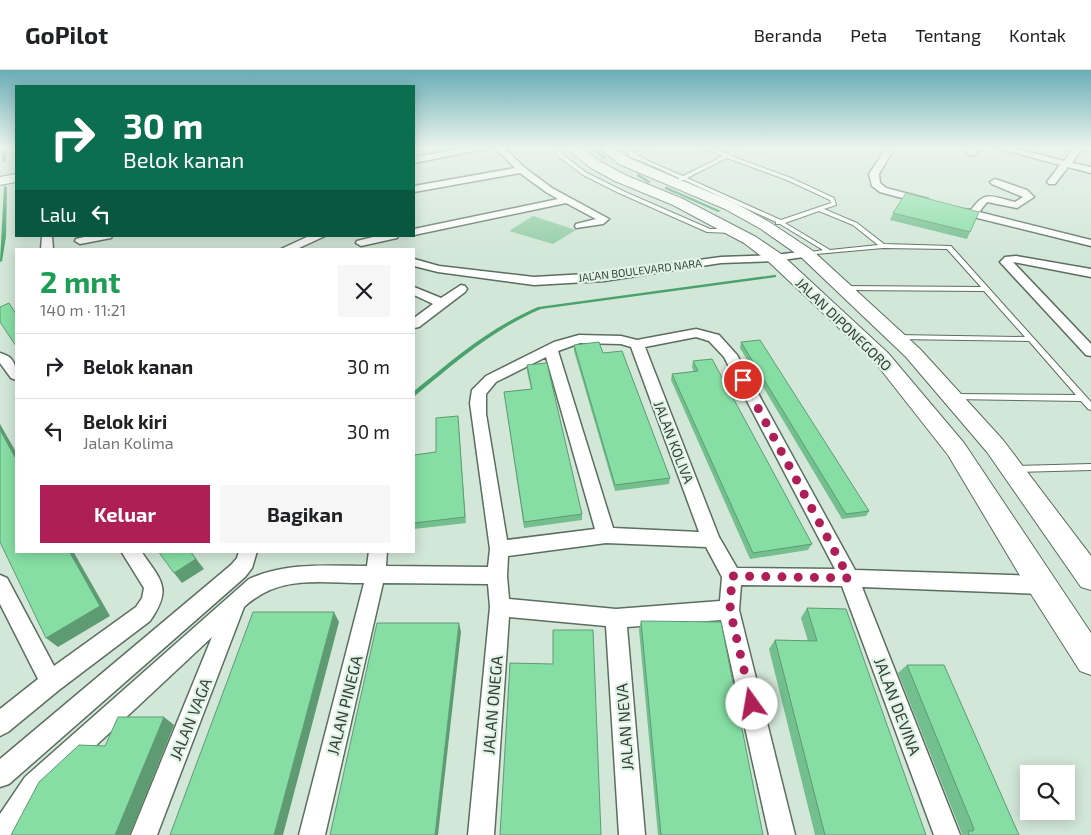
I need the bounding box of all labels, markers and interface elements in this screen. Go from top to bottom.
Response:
text: GoPilot [25,20,108,49]
text: Beranda [754,24,822,46]
text: Peta [850,24,887,46]
text: Tentang [915,24,981,46]
text: Kontak [1009,24,1066,46]
text: 30 m [123,104,203,146]
icon: right [40,105,105,170]
text: Belok kanan [123,146,244,172]
icon: left [87,200,115,228]
text: Lalu [40,203,77,226]
street label: JALAN BOULEVARD NARA [577,256,703,284]
text: 2 mnt [40,263,121,299]
button: close [338,265,390,317]
street label: JALAN DIPONEGORO [793,274,895,374]
text: 140 m · 11:21 [40,300,126,319]
icon: right [40,352,68,380]
text: Belok kanan [83,355,193,378]
text: 30 m [347,355,390,378]
pin [722,359,764,401]
icon: arrive [729,366,757,394]
street label: JALAN KOLIVA [650,398,698,486]
text: Belok kiri [83,410,167,433]
icon: left [40,417,68,445]
text: 30 m [347,420,390,443]
text: Jalan Kolima [83,433,173,452]
button: Keluar [40,485,210,543]
button: Bagikan [220,485,390,543]
street label: JALAN PINEGA [322,653,366,757]
street label: JALAN DEVINA [871,654,925,758]
street label: JALAN ONEGA [478,655,506,755]
street label: JALAN VAGA [165,675,215,763]
position arrow [725,677,777,729]
street label: JALAN NEVA [611,682,637,771]
map controls [1020,765,1075,820]
button: search [1020,765,1075,820]

